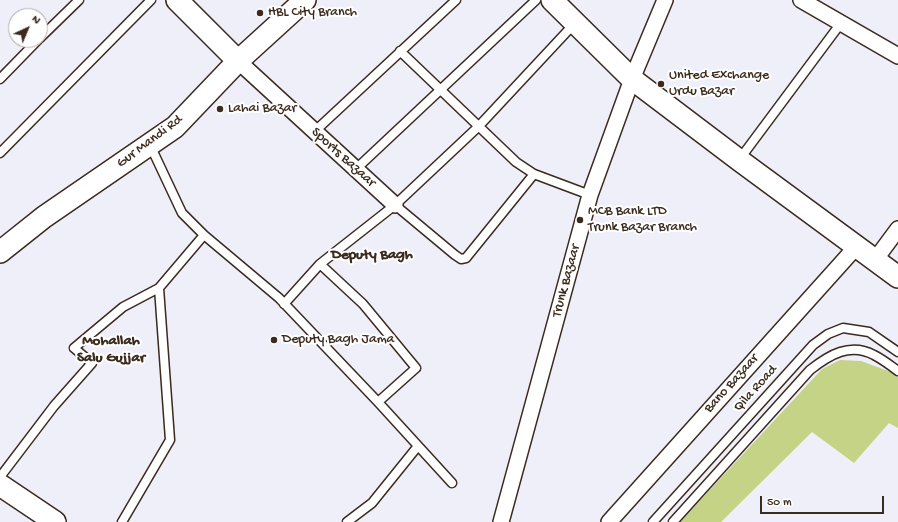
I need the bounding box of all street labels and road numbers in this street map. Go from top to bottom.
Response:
street label: Gur Mandi Rd [114,112,186,172]
street label: Sports Bazaar [307,125,379,191]
street label: Trunk Bazaar [549,243,585,319]
street label: Bano Bazaar [701,351,763,417]
street label: Qila Road [731,362,781,416]

